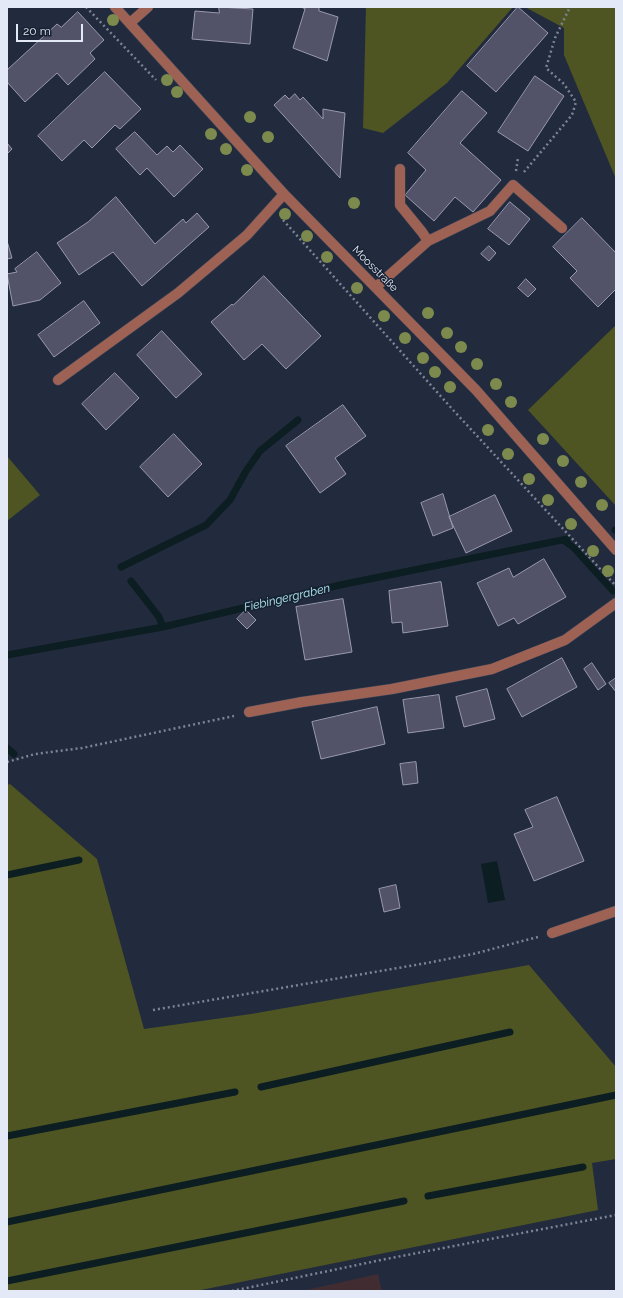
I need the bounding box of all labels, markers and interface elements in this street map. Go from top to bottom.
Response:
scale bar [18,16,85,42]
text: 20 m [23,24,51,38]
street label: Moosstraße [349,243,401,295]
water label: Fiebingergraben [242,581,332,615]

